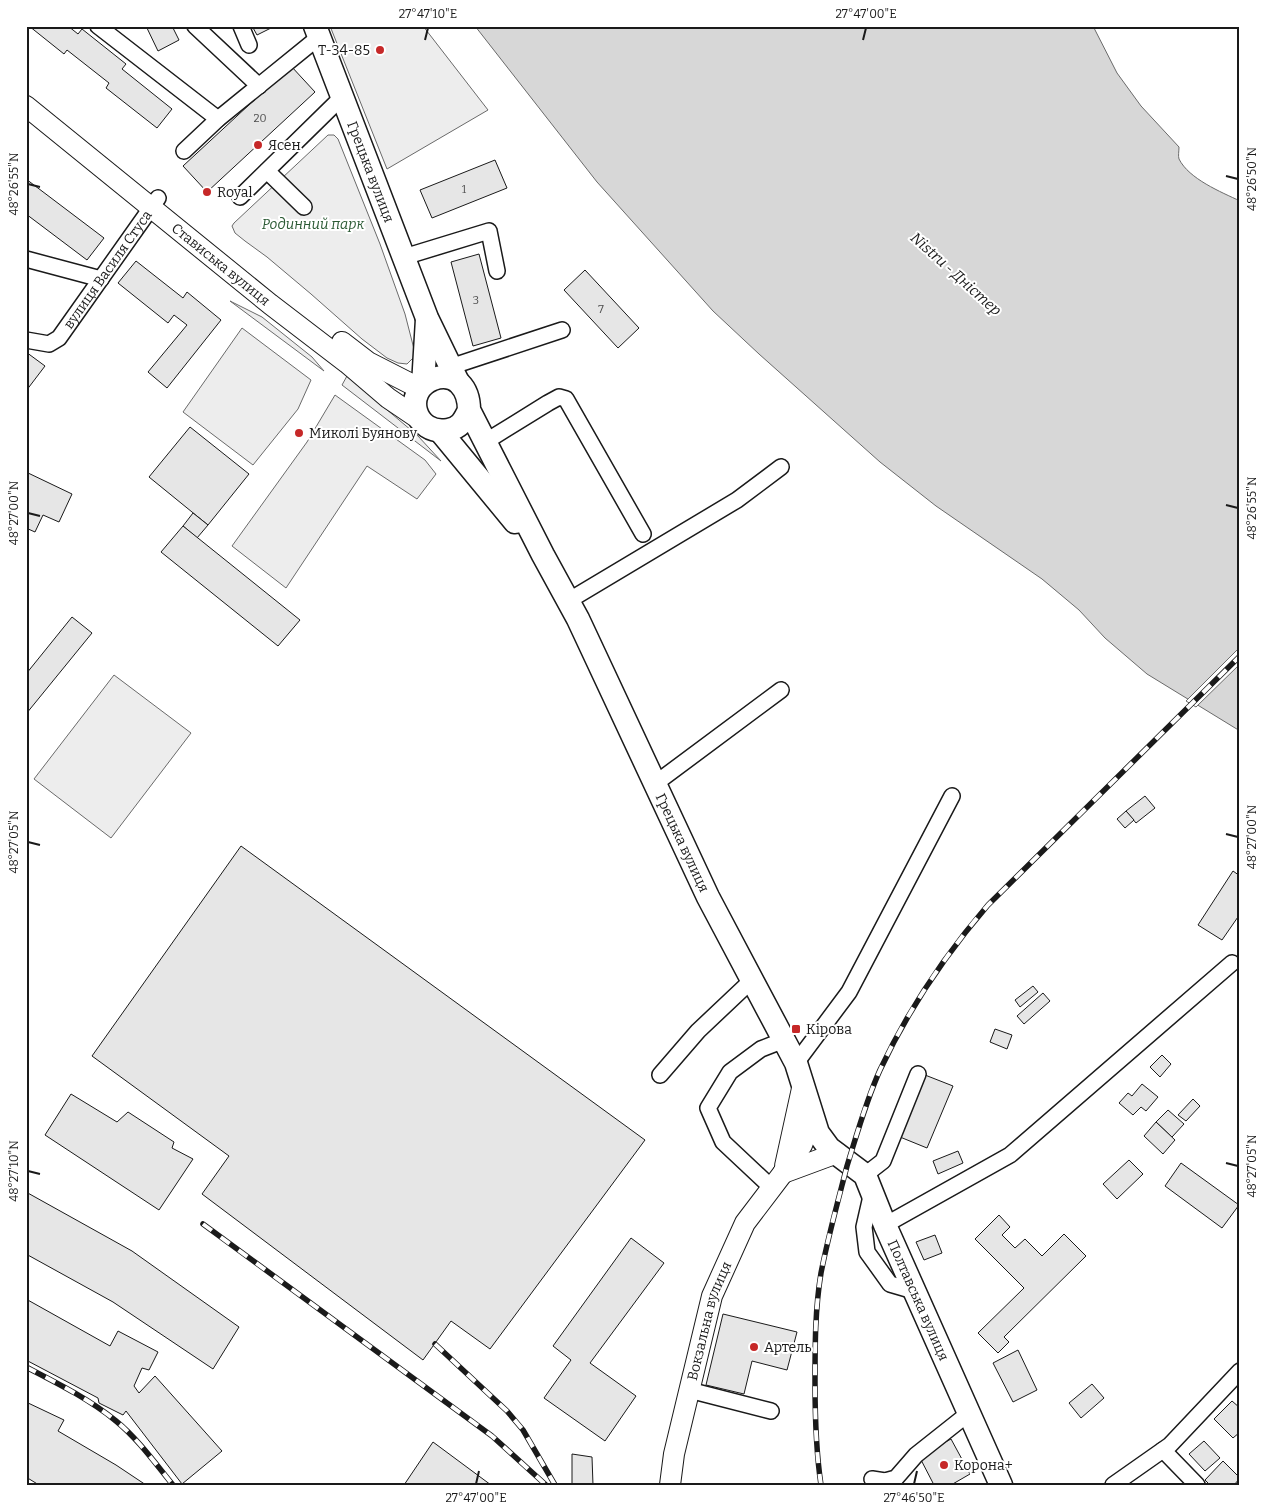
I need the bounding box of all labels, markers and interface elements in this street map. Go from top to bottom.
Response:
text: 27°47'10"E [399,7,457,21]
text: 27°47'00"E [835,7,897,21]
place label: Т-34-85 [318,42,370,59]
marker: Т-34-85 [374,44,386,56]
house number: 20 [253,112,267,125]
street label: Грецька вулиця [343,119,398,225]
place label: Ясен [268,137,301,154]
marker: Ясен [252,139,264,151]
text: 48°26'50"N [1245,146,1259,211]
text: 48°26'55"N [7,152,21,215]
house number: 1 [462,183,467,196]
place label: Royal [217,184,253,201]
marker: Royal [201,186,213,198]
street label: вулиця Василя Стуса [60,207,156,332]
park label: Родинний парк [262,216,364,233]
street label: Стависька вулиця [168,220,273,310]
water label: Nistru - Дністер [907,229,1005,320]
house number: 3 [473,294,479,307]
house number: 7 [598,303,604,316]
place label: Миколі Буянову [309,425,418,442]
marker: Миколі Буянову [293,427,305,439]
text: 48°26'55"N [1245,476,1259,539]
text: 48°27'00"N [7,480,21,545]
street label: Грецька вулиця [652,791,713,895]
text: 48°27'00"N [1245,804,1259,869]
text: 48°27'05"N [7,810,21,874]
place label: Кірова [806,1021,852,1038]
marker: Кірова [790,1023,802,1035]
text: 48°27'05"N [1245,1134,1259,1198]
text: 48°27'10"N [7,1140,21,1202]
street label: Полтавська вулиця [884,1237,953,1364]
street label: Вокзальна вулиця [684,1259,736,1382]
place label: Артель [764,1339,811,1356]
marker: Артель [748,1341,760,1353]
place label: Корона+ [954,1457,1013,1474]
marker: Корона+ [938,1459,950,1471]
text: 27°47'00"E [445,1491,507,1505]
text: 27°46'50"E [883,1491,945,1505]

